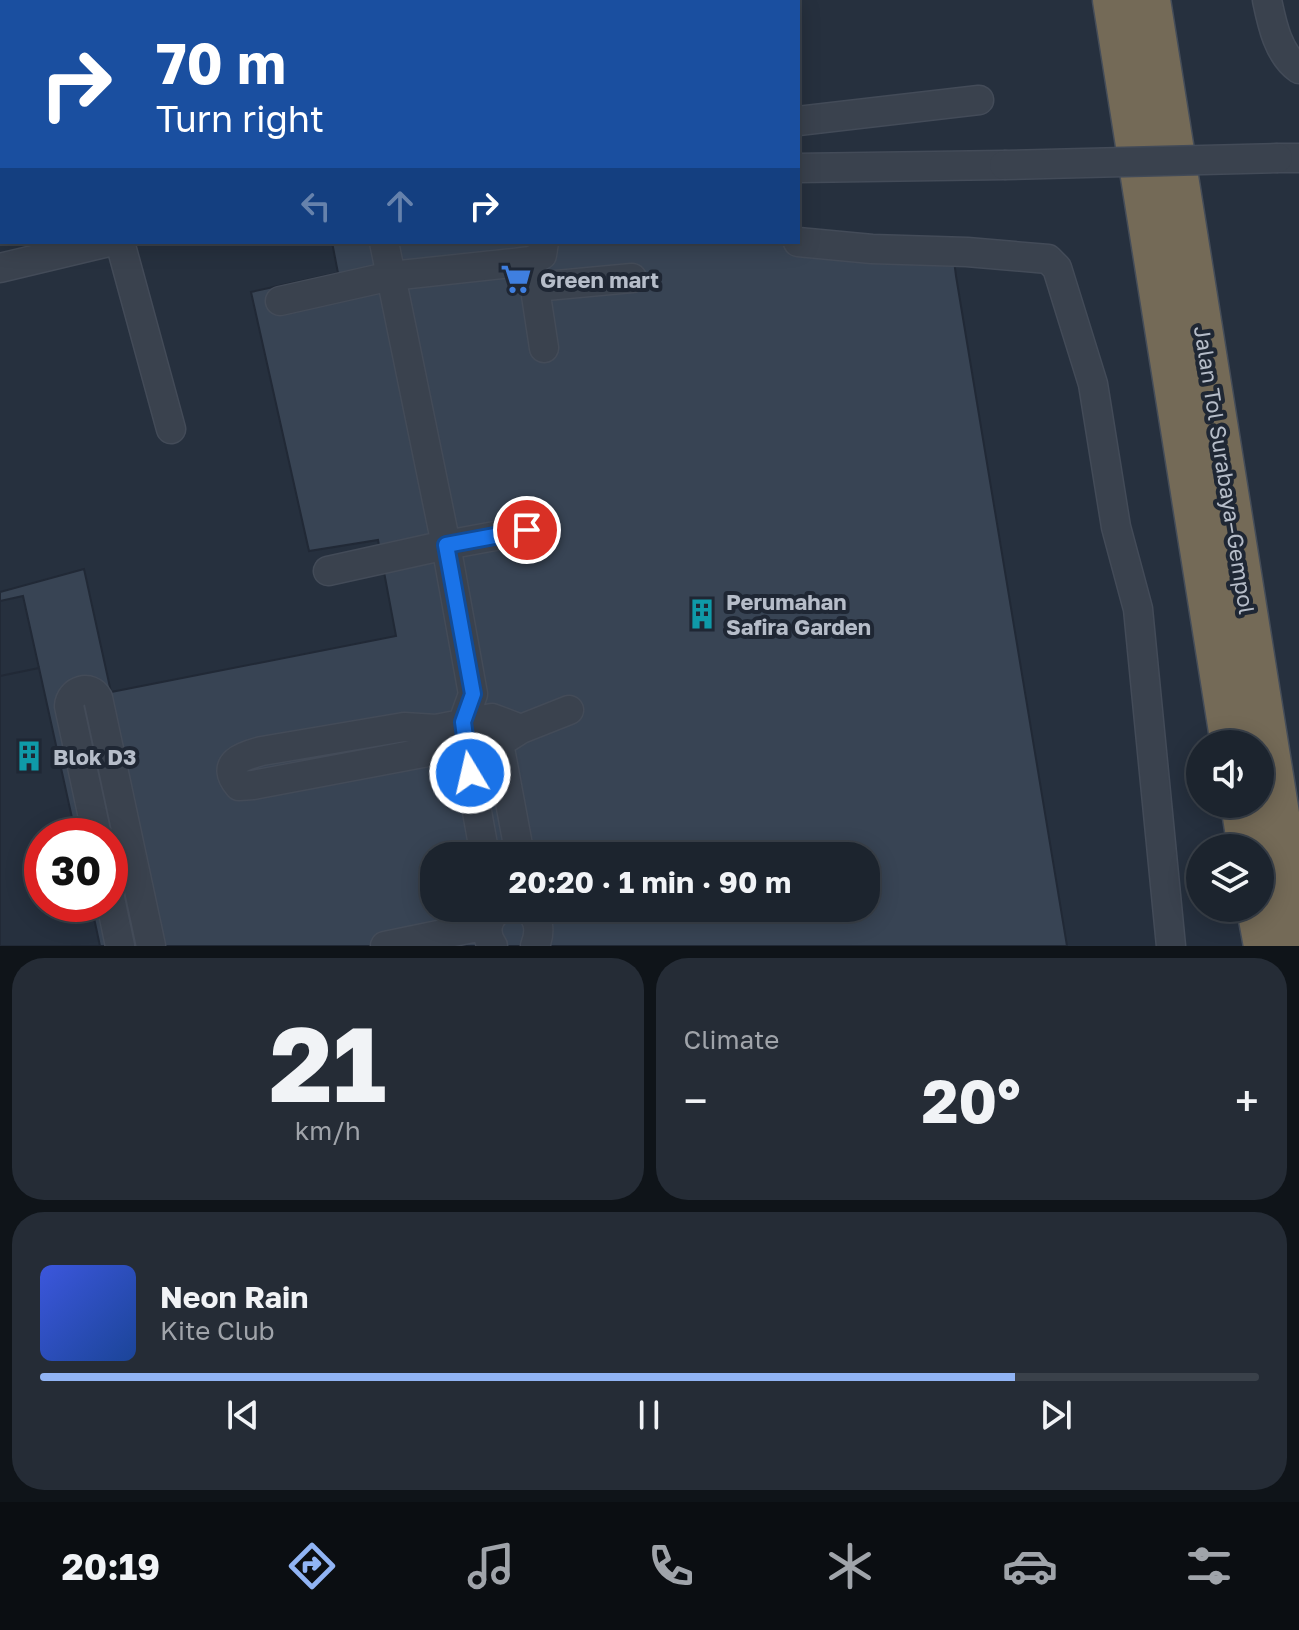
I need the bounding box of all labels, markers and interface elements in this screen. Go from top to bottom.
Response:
text: 70 m [156,29,286,96]
icon: right [24,32,128,136]
text: Turn right [156,97,324,140]
icon: left [294,184,338,228]
icon: ahead [378,184,422,228]
icon: right [462,184,506,228]
supermarket icon: Green mart [499,262,533,296]
place label: Green mart [540,266,659,293]
street label: Jalan Tol Surabaya–Gempol [1189,324,1261,616]
pin [493,496,561,564]
icon: arrive [505,508,549,552]
place label: Perumahan Safira Garden [726,588,871,640]
building icon: Perumahan Safira Garden [685,597,719,631]
map controls [1186,730,1274,922]
button: sound [1186,730,1274,818]
position arrow [428,731,512,815]
building icon: Blok D3 [12,739,46,773]
place label: Blok D3 [53,743,136,770]
speed limit sign: 30 [24,818,128,922]
button: layers [1186,834,1274,922]
text: 20:20 · 1 min · 90 m [509,864,791,900]
text: 21 [269,1000,386,1125]
text: Climate [684,1024,779,1055]
text: 20° [922,1064,1021,1136]
text: − [684,1074,708,1127]
text: + [1235,1074,1259,1127]
text: km/h [295,1115,361,1146]
text: Neon Rain [160,1279,308,1315]
text: Kite Club [160,1315,275,1346]
icon: previous [221,1393,265,1437]
icon: pause [627,1393,671,1437]
icon: next [1034,1393,1078,1437]
icon: directions [284,1538,340,1594]
icon: music [463,1538,519,1594]
icon: phone [643,1538,699,1594]
icon: climate [822,1538,878,1594]
icon: car [1002,1538,1058,1594]
icon: filters [1181,1538,1237,1594]
text: 20:19 [62,1545,160,1588]

